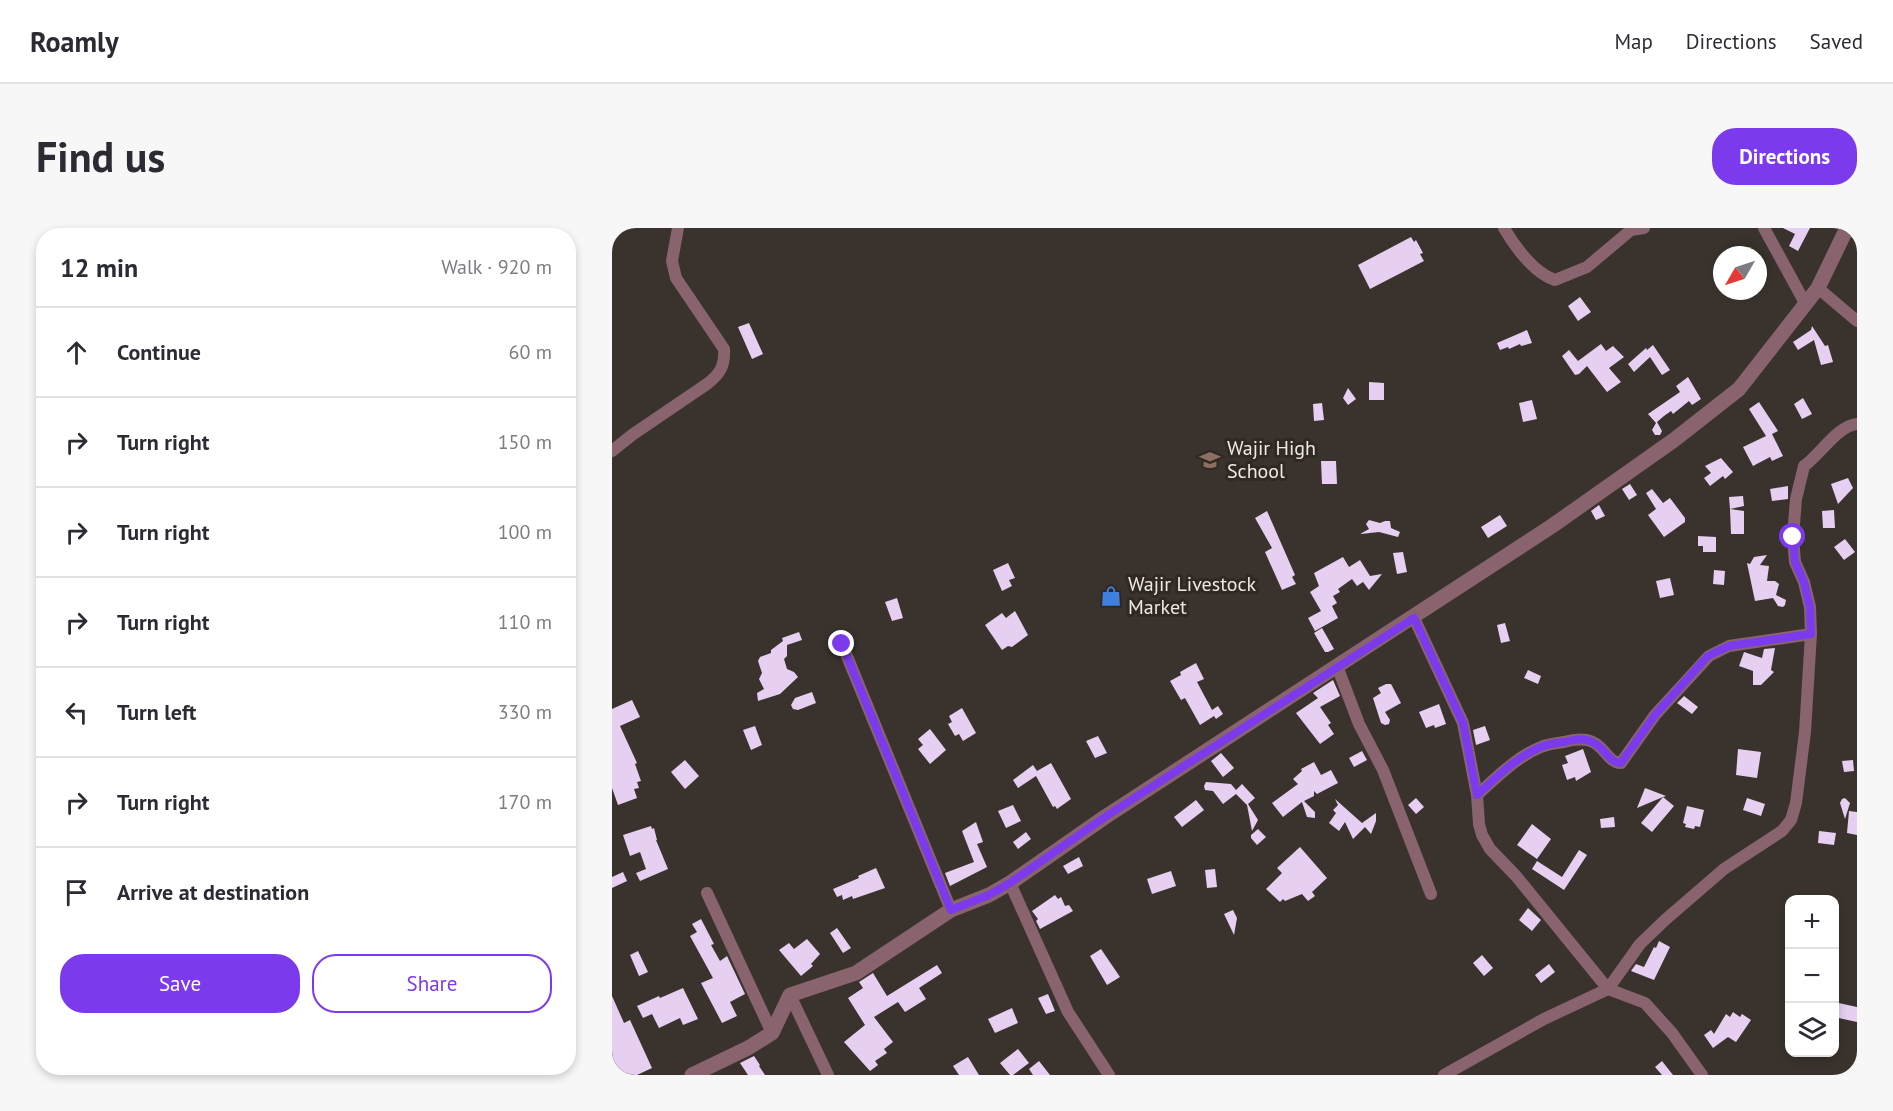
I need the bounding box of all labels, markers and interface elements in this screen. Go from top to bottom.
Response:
text: Roamly [30,23,119,60]
text: Map [1614,28,1653,55]
text: Directions [1686,28,1777,55]
text: Saved [1810,28,1863,55]
button: Directions [1712,128,1857,185]
text: Find us [36,129,165,184]
north arrow [1713,246,1767,300]
text: 12 min [60,251,138,284]
text: Walk · 920 m [441,254,552,280]
icon: ahead [60,336,93,369]
text: Continue [117,338,201,366]
text: 60 m [509,339,552,365]
icon: right [60,426,93,459]
text: Turn right [117,428,209,456]
text: 150 m [498,429,552,455]
place label: Wajir High School [1227,435,1316,484]
school or university icon: Wajir High School [1198,448,1222,472]
icon: right [60,516,93,549]
text: Turn right [117,518,209,546]
text: 100 m [498,519,552,545]
route start [1779,523,1805,549]
place label: Wajir Livestock Market [1128,571,1256,620]
shop icon: Wajir Livestock Market [1099,584,1123,608]
icon: right [60,606,93,639]
text: Turn right [117,608,209,636]
text: 110 m [498,609,552,635]
route end [828,630,854,656]
icon: left [60,696,93,729]
text: Turn left [117,698,197,726]
text: 330 m [498,699,552,725]
icon: right [60,786,93,819]
text: Turn right [117,788,209,816]
text: 170 m [498,789,552,815]
icon: arrive [60,876,93,909]
text: Arrive at destination [117,878,309,906]
map controls [1785,895,1839,1057]
button: + [1785,895,1839,949]
button: − [1785,949,1839,1003]
button: Save [60,954,300,1013]
button: Share [312,954,552,1013]
button: layers [1785,1003,1839,1057]

